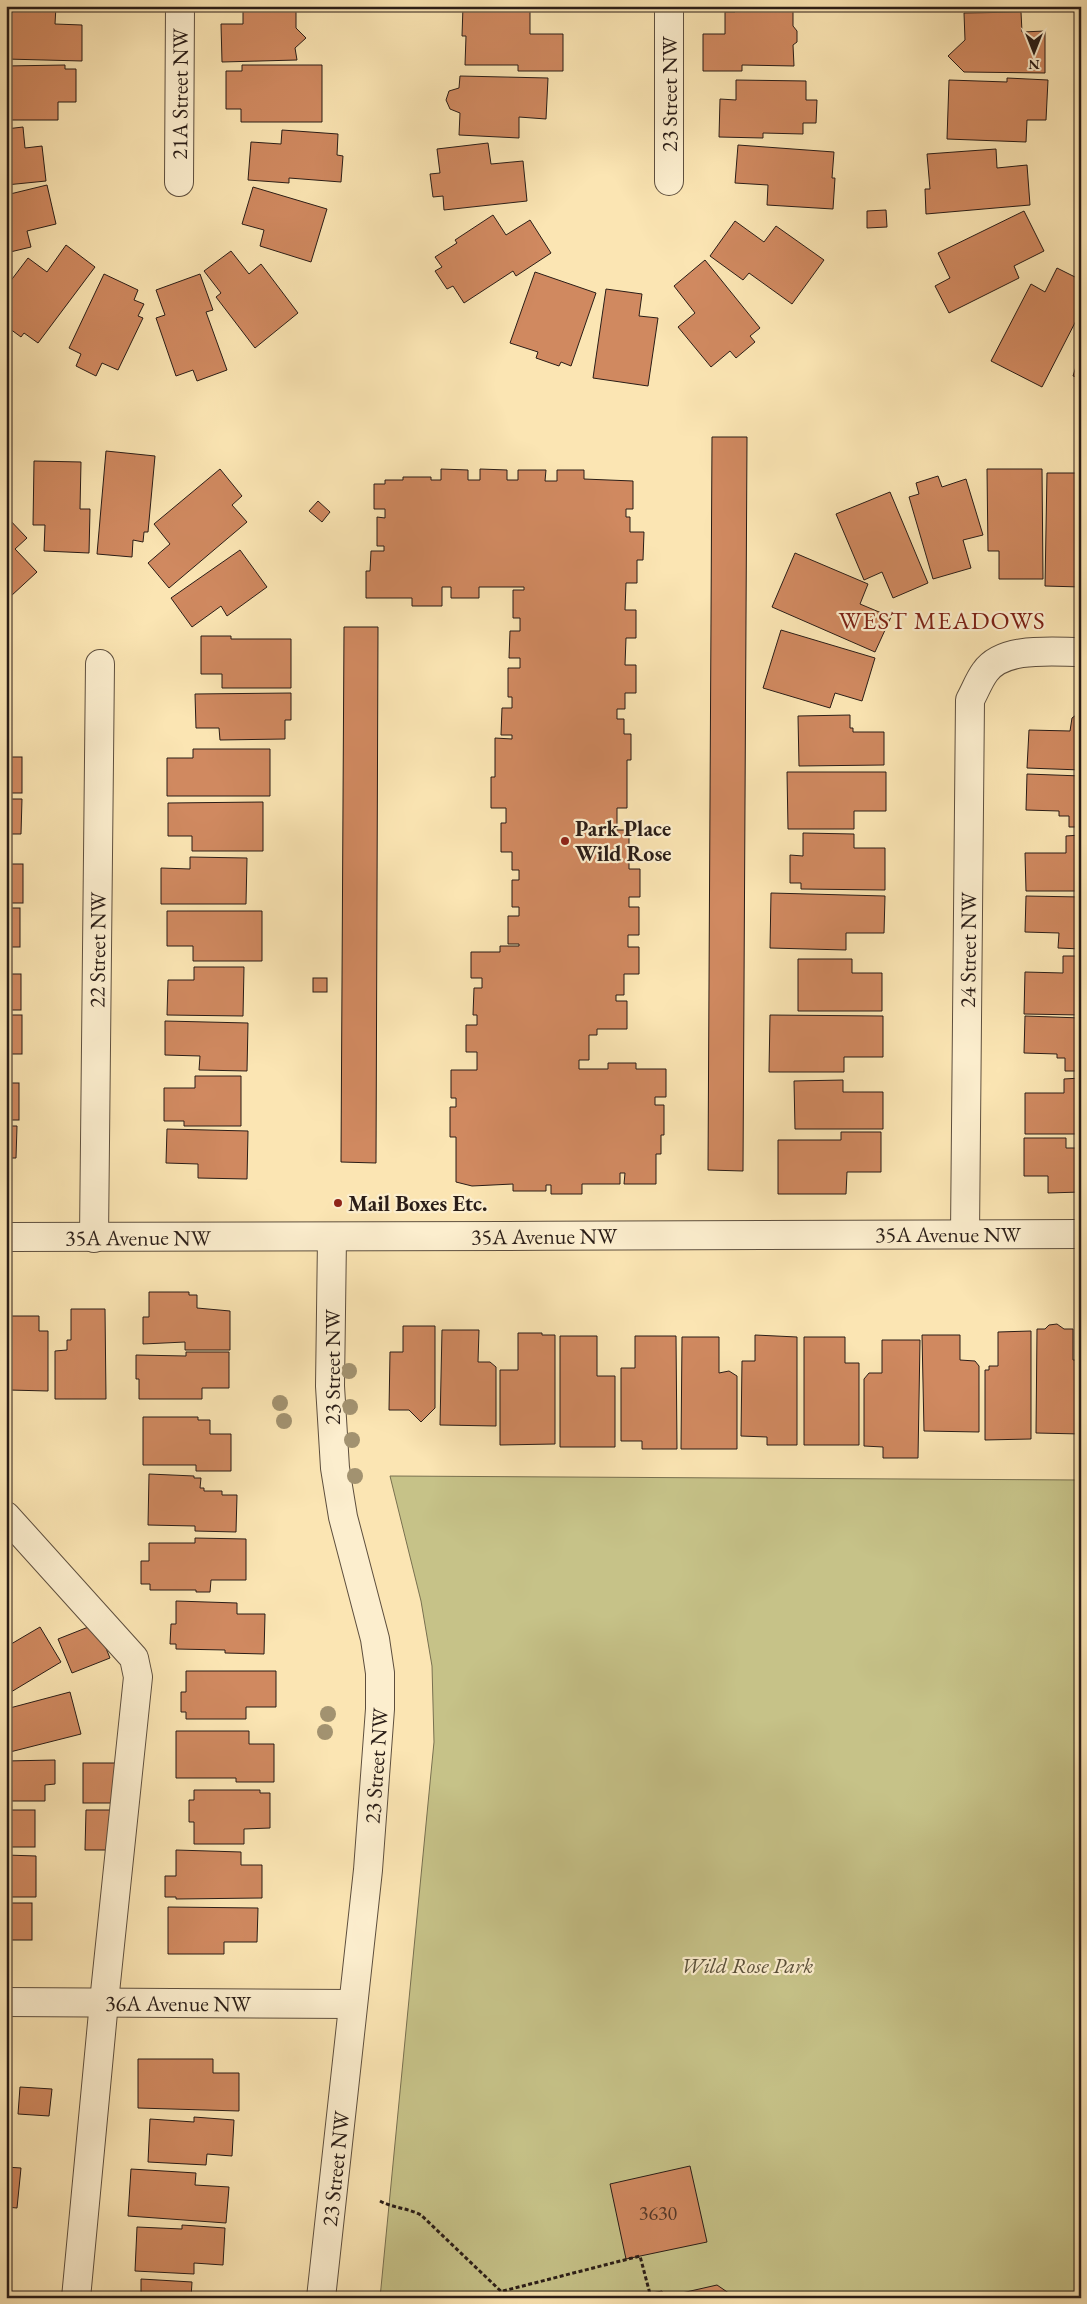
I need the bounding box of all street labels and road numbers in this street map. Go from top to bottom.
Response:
street label: 21A Street NW [165,27,195,160]
street label: 23 Street NW [655,35,684,152]
street label: 22 Street NW [82,891,113,1008]
street label: 24 Street NW [953,891,983,1008]
street label: 35A Avenue NW [875,1220,1022,1249]
street label: 35A Avenue NW [471,1221,618,1251]
street label: 35A Avenue NW [65,1223,212,1252]
street label: 23 Street NW [318,1308,347,1425]
street label: 23 Street NW [357,1706,395,1825]
street label: 36A Avenue NW [105,1989,252,2018]
street label: 23 Street NW [315,2109,357,2228]

